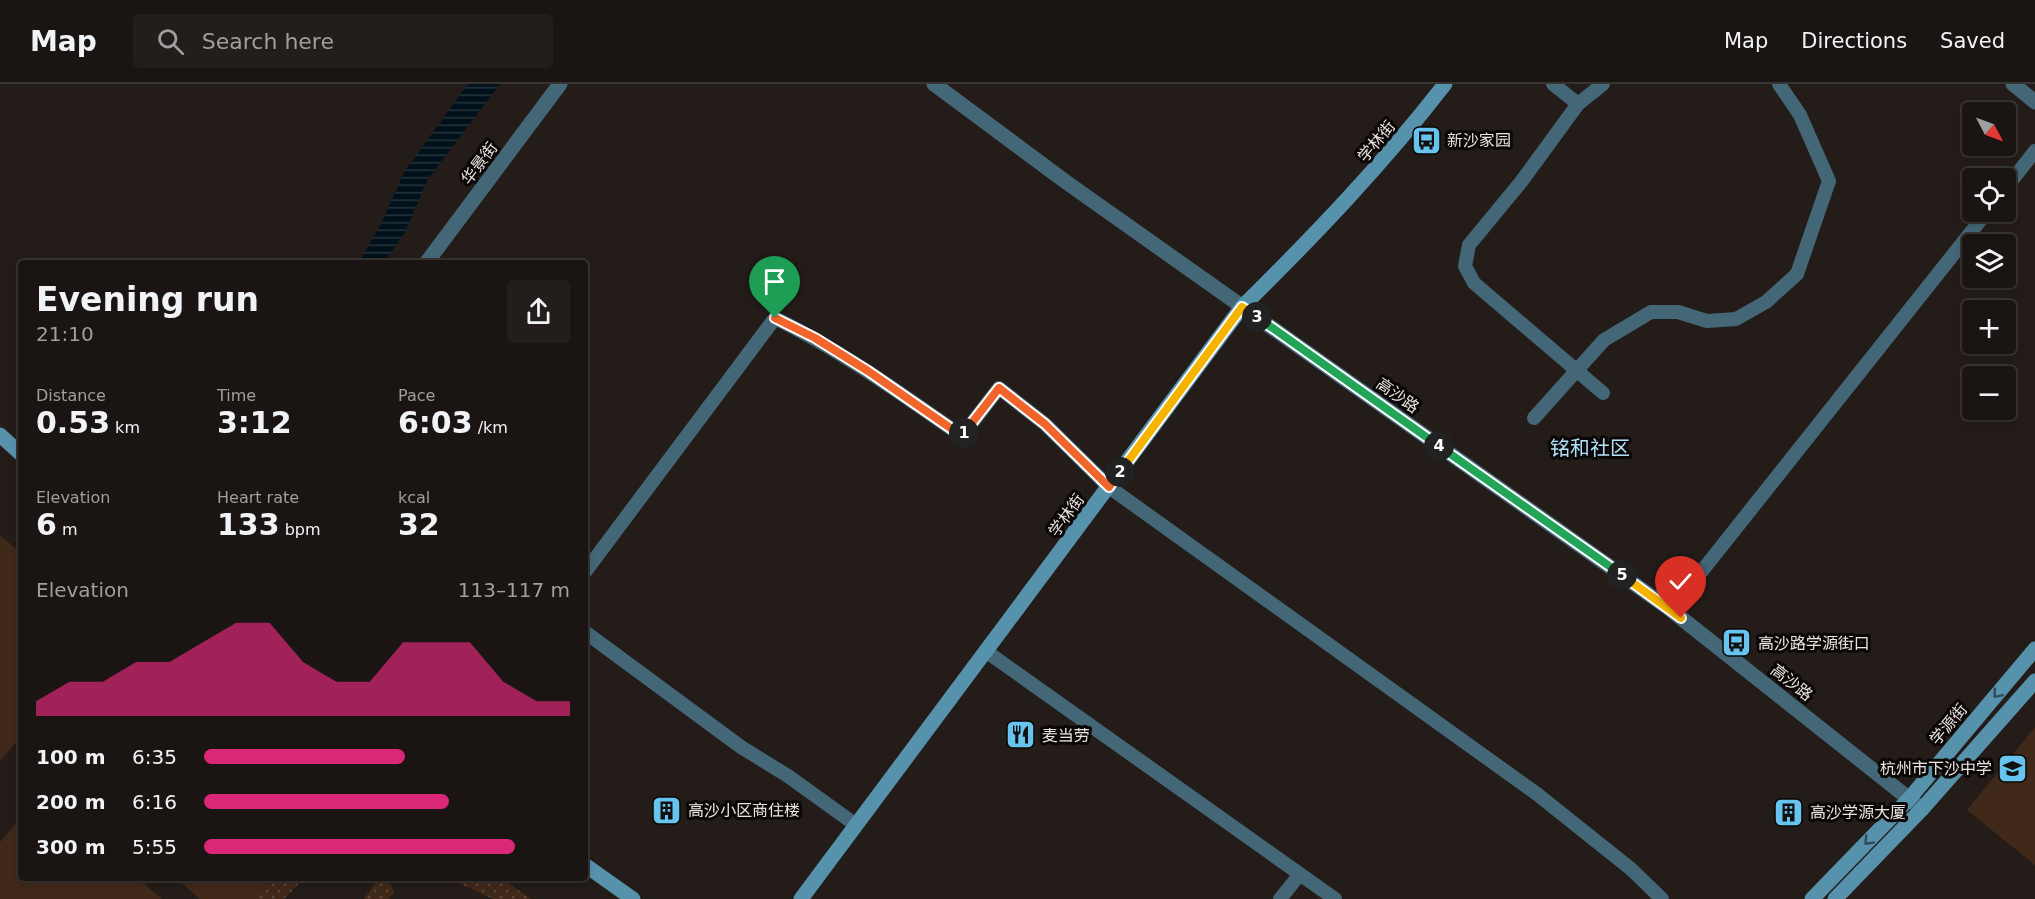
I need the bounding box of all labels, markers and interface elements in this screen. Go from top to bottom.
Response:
search box [133,14,553,68]
text: Map [30,25,97,58]
icon: search [154,25,187,58]
text: Search here [202,29,334,54]
text: Map [1724,29,1768,53]
text: Directions [1801,29,1907,53]
text: Saved [1940,29,2005,53]
north arrow [1962,102,2016,156]
map controls [1962,102,2016,420]
street label: 学林街 [1354,117,1399,166]
bus stop icon: 新沙家园 [1410,124,1442,156]
place label: 新沙家园 [1447,131,1511,150]
street label: 华景街 [457,138,501,188]
button: locate [1962,168,2016,222]
button: layers [1962,234,2016,288]
pin [749,256,800,318]
icon: arrive [758,265,791,298]
text: Evening run [36,280,259,319]
button: share [507,280,570,343]
button: + [1962,300,2016,354]
pin: 3 [1242,302,1272,332]
text: 3 [1251,307,1263,326]
text: 21:10 [36,322,94,346]
button: − [1962,366,2016,420]
street label: 高沙路 [1373,374,1423,417]
text: Distance [36,386,106,405]
text: Time [217,386,256,405]
text: Pace [398,386,435,405]
text: 0.53 [36,405,110,440]
text: 3:12 [217,405,292,440]
text: 6:03 [398,405,473,440]
text: km [110,418,140,437]
text: /km [473,418,508,437]
pin: 1 [949,418,979,448]
text: 1 [958,423,970,442]
pin: 4 [1424,431,1454,461]
text: 4 [1433,436,1445,455]
district label: 铭和社区 [1550,436,1630,460]
pin: 2 [1105,457,1135,487]
text: 2 [1114,462,1126,481]
text: Elevation [36,488,110,507]
text: Heart rate [217,488,299,507]
text: kcal [398,488,430,507]
street label: 学林街 [1045,490,1088,540]
text: 6 [36,507,57,542]
text: 133 [217,507,280,542]
text: 32 [398,507,440,542]
text: m [57,520,78,539]
text: bpm [280,520,321,539]
pin [1655,556,1706,618]
pin: 5 [1607,560,1637,590]
text: 5 [1616,565,1628,584]
icon: check [1664,565,1697,598]
text: Elevation [36,578,129,602]
text: 113–117 m [458,578,570,602]
bus stop icon: 高沙路学源街口 [1721,627,1753,659]
place label: 高沙路学源街口 [1758,634,1870,653]
street label: 高沙路 [1767,660,1816,705]
one-way arrow [1994,687,2005,698]
street label: 学源街 [1926,700,1971,749]
restaurant icon: 麦当劳 [1005,719,1037,751]
place label: 麦当劳 [1042,726,1090,745]
text: 100 m [36,745,106,769]
text: 6:35 [132,745,177,769]
school or university icon: 杭州市下沙中学 [1997,752,2029,784]
place label: 杭州市下沙中学 [1880,759,1992,778]
text: 200 m [36,790,106,814]
text: 6:16 [132,790,177,814]
building icon: 高沙小区商住楼 [651,794,683,826]
building icon: 高沙学源大厦 [1773,796,1805,828]
place label: 高沙小区商住楼 [688,801,800,820]
place label: 高沙学源大厦 [1810,803,1906,822]
one-way arrow [1865,833,1876,844]
text: 300 m [36,835,106,859]
text: 5:55 [132,835,177,859]

